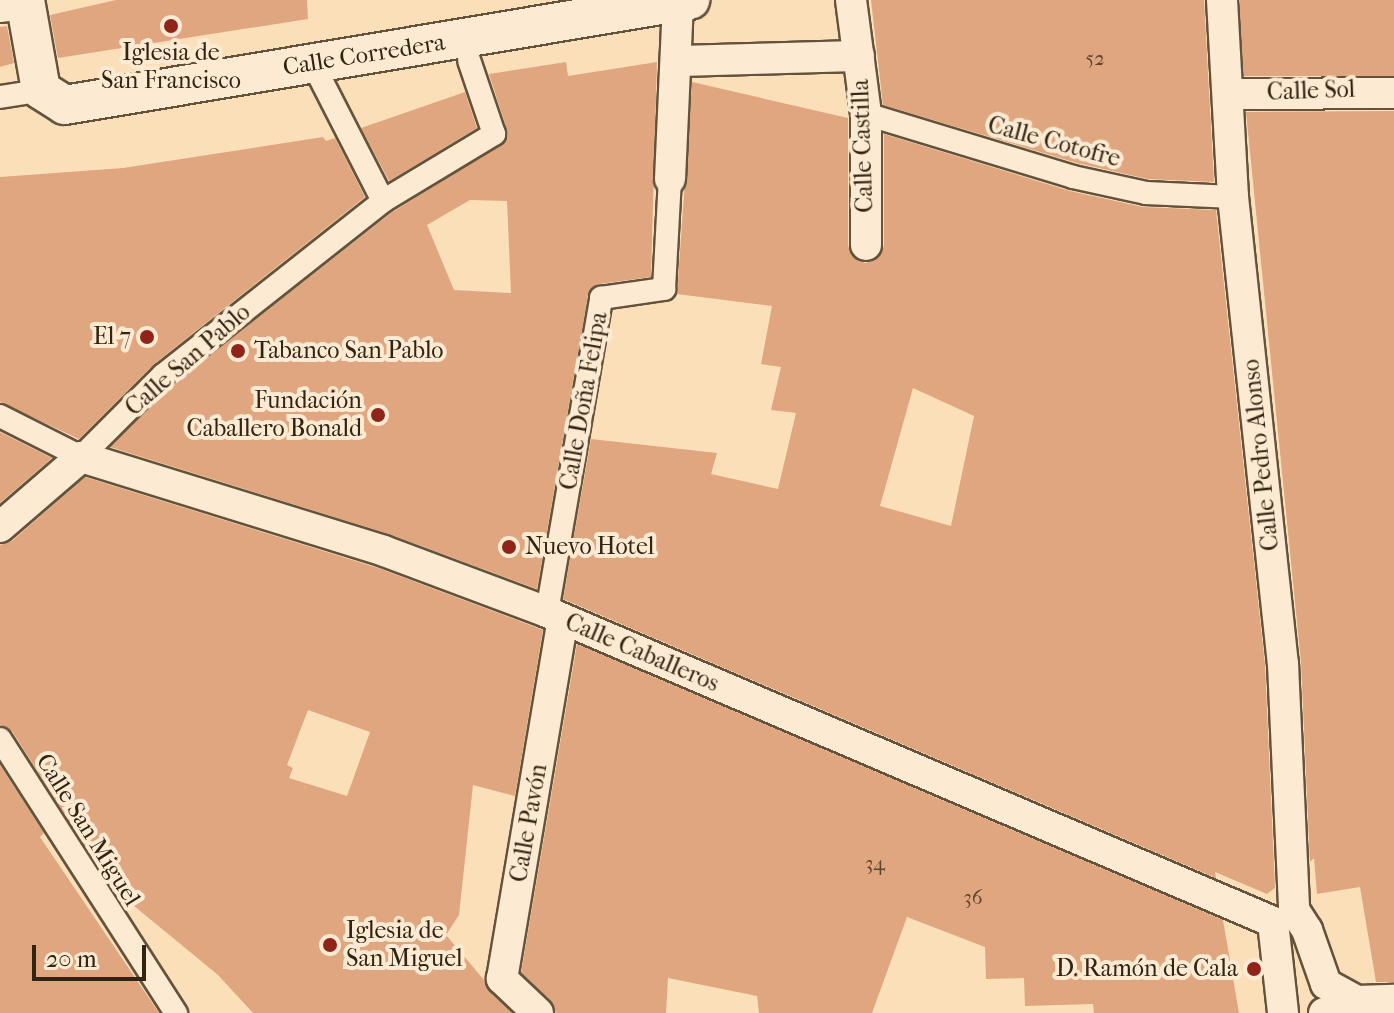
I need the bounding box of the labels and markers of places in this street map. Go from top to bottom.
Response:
marker: Iglesia de San Francisco [162,17,180,35]
place label: Iglesia de San Francisco [101,39,241,95]
place label: El 7 [93,323,131,351]
marker: El 7 [138,328,156,346]
place label: Tabanco San Pablo [254,337,444,365]
marker: Tabanco San Pablo [229,342,247,360]
place label: Fundación Caballero Bonald [187,387,362,443]
marker: Fundación Caballero Bonald [369,406,387,424]
place label: Nuevo Hotel [525,533,654,561]
marker: Nuevo Hotel [500,538,518,556]
place label: Iglesia de San Miguel [346,917,463,973]
marker: Iglesia de San Miguel [321,936,339,954]
place label: D. Ramón de Cala [1056,955,1238,983]
marker: D. Ramón de Cala [1245,960,1263,978]

